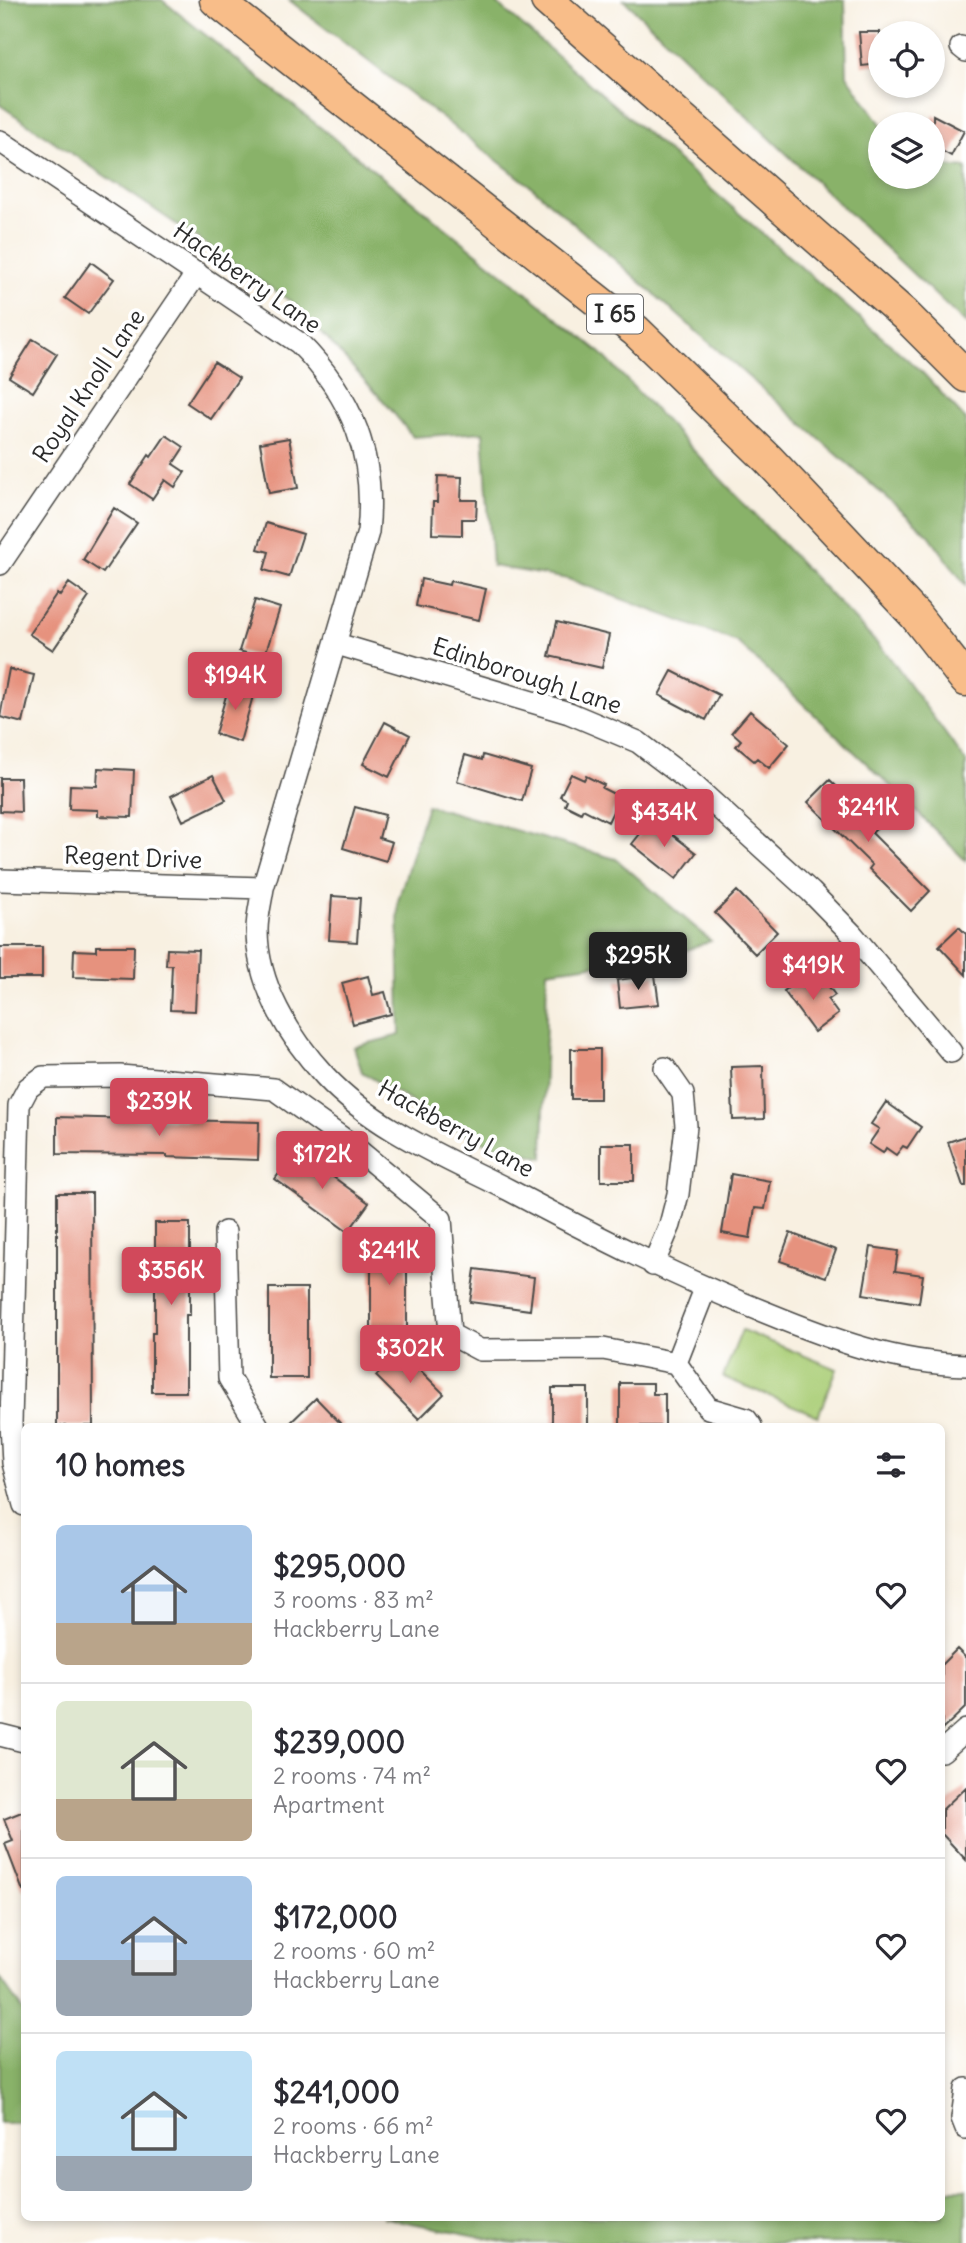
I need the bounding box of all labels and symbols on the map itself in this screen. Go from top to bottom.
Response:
street label: Hackberry Lane [168,215,327,339]
road number: I 65 [587,294,643,334]
street label: Royal Knoll Lane [26,303,151,468]
street label: Edinborough Lane [429,630,626,720]
pin: $194K [186,652,284,712]
pin: $241K [819,784,917,844]
pin: $434K [615,790,713,849]
street label: Regent Drive [63,840,203,874]
pin: $295K [589,932,687,992]
pin: $419K [764,942,862,1002]
street label: Hackberry Lane [373,1073,540,1183]
pin: $239K [110,1078,208,1138]
pin: $172K [273,1132,371,1191]
pin: $241K [340,1228,438,1287]
pin: $356K [122,1248,220,1307]
pin: $302K [361,1326,459,1385]

